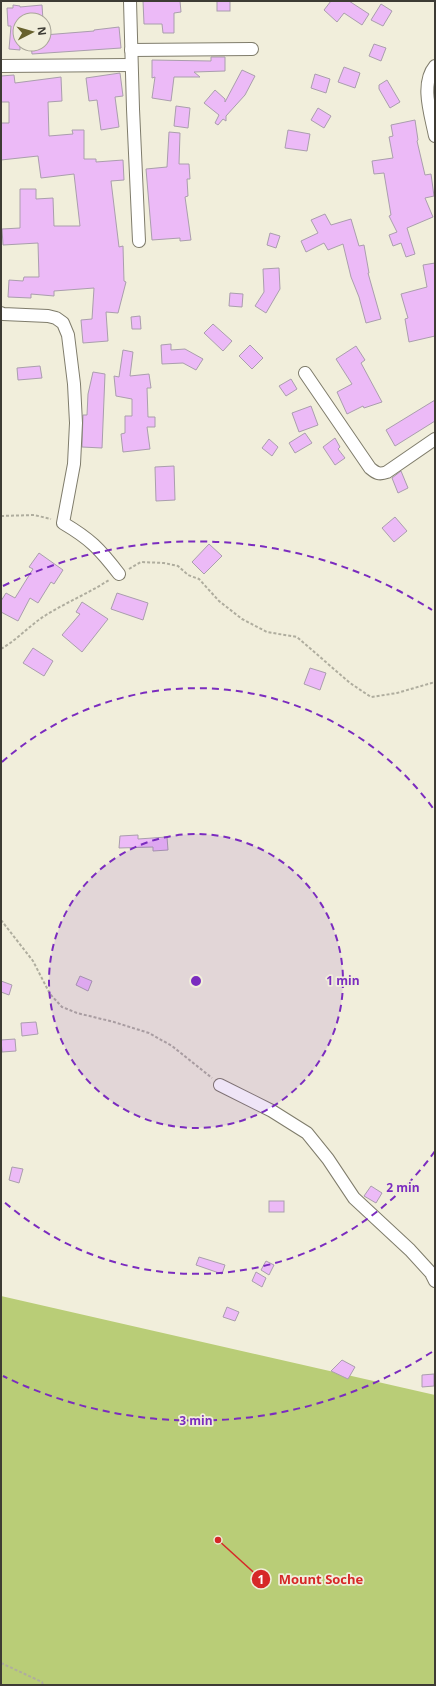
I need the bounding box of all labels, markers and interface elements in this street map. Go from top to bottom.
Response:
north arrow [12,12,52,52]
text: N [35,26,50,36]
text: 1 min [326,972,360,989]
centre of rings [189,974,203,988]
text: 2 min [386,1179,420,1196]
text: 3 min [179,1412,213,1429]
callout: Mount Soche [251,1567,372,1592]
text: Mount Soche [279,1570,364,1588]
text: 1 [258,1571,264,1588]

